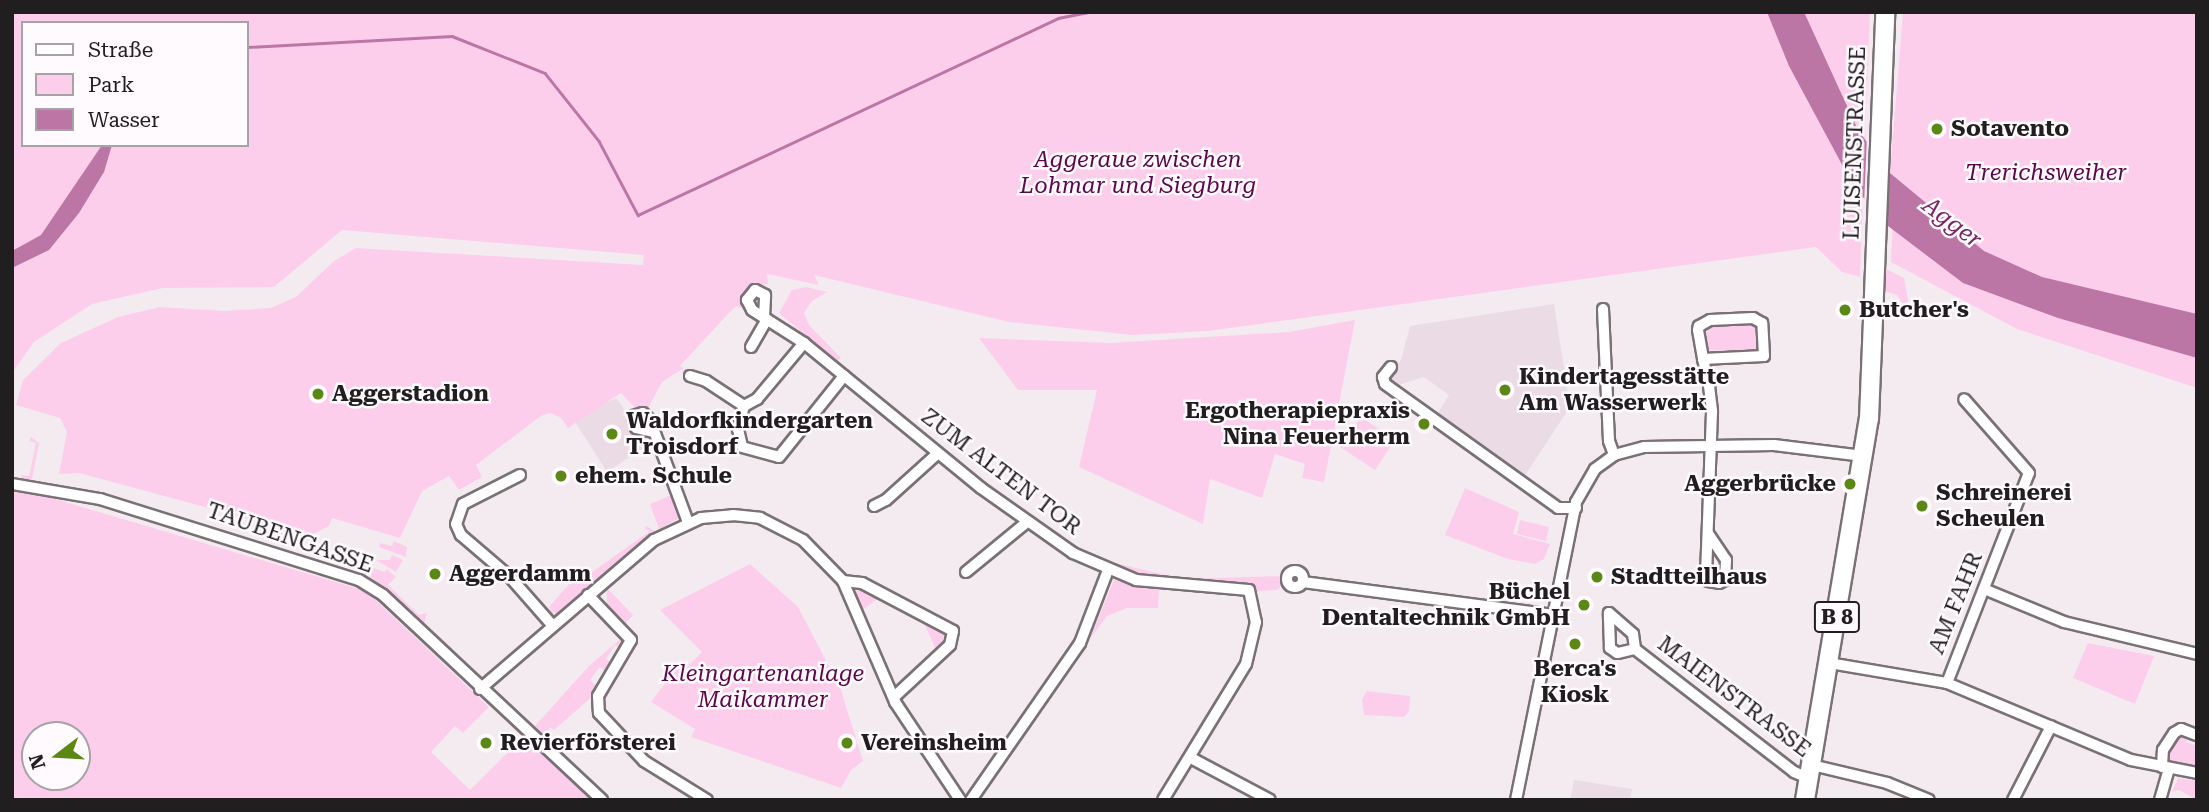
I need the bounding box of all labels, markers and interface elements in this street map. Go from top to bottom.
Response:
legend [21,21,248,147]
text: Straße [88,38,153,62]
street label: LUISENSTRASSE [1838,46,1872,240]
text: Park [88,73,134,97]
text: Wasser [88,108,160,132]
place label: Sotavento [1951,115,2069,143]
marker: Sotavento [1929,121,1945,137]
park label: Aggeraue zwischen Lohmar und Siegburg [1020,146,1256,200]
park label: Trerichsweiher [1965,159,2127,187]
water label: Agger [1917,191,1987,255]
place label: Butcher's [1859,296,1969,324]
marker: Butcher's [1837,302,1853,318]
place label: Kindertagesstätte Am Wasserwerk [1519,363,1729,417]
place label: Aggerstadion [332,380,489,408]
marker: Kindertagesstätte Am Wasserwerk [1497,382,1513,398]
marker: Aggerstadion [310,386,326,402]
place label: Ergotherapiepraxis Nina Feuerherm [1185,397,1410,451]
street label: ZUM ALTEN TOR [916,403,1086,541]
place label: Waldorfkindergarten Troisdorf [626,407,873,461]
marker: Ergotherapiepraxis Nina Feuerherm [1416,416,1432,432]
marker: Waldorfkindergarten Troisdorf [604,426,620,442]
place label: ehem. Schule [575,462,732,490]
marker: ehem. Schule [553,468,569,484]
place label: Aggerbrücke [1684,470,1836,498]
marker: Aggerbrücke [1842,476,1858,492]
place label: Schreinerei Scheulen [1936,479,2071,533]
street label: TAUBENGASSE [203,497,377,579]
marker: Schreinerei Scheulen [1914,498,1930,514]
street label: AM FAHR [1923,548,1989,658]
place label: Aggerdamm [449,560,591,588]
place label: Stadtteilhaus [1611,563,1767,591]
marker: Aggerdamm [427,566,443,582]
marker: Stadtteilhaus [1589,569,1605,585]
place label: Büchel Dentaltechnik GmbH [1322,578,1570,632]
marker: Büchel Dentaltechnik GmbH [1576,597,1592,613]
road number: B 8 [1812,600,1862,634]
street label: MAIENSTRASSE [1652,630,1816,764]
marker: Berca's Kiosk [1567,636,1583,652]
place label: Berca's Kiosk [1534,655,1616,709]
park label: Kleingartenanlage Maikammer [662,660,864,714]
north arrow [21,721,91,791]
place label: Revierförsterei [500,729,676,757]
place label: Vereinsheim [861,729,1007,757]
marker: Revierförsterei [478,735,494,751]
marker: Vereinsheim [839,735,855,751]
text: N [24,751,50,772]

